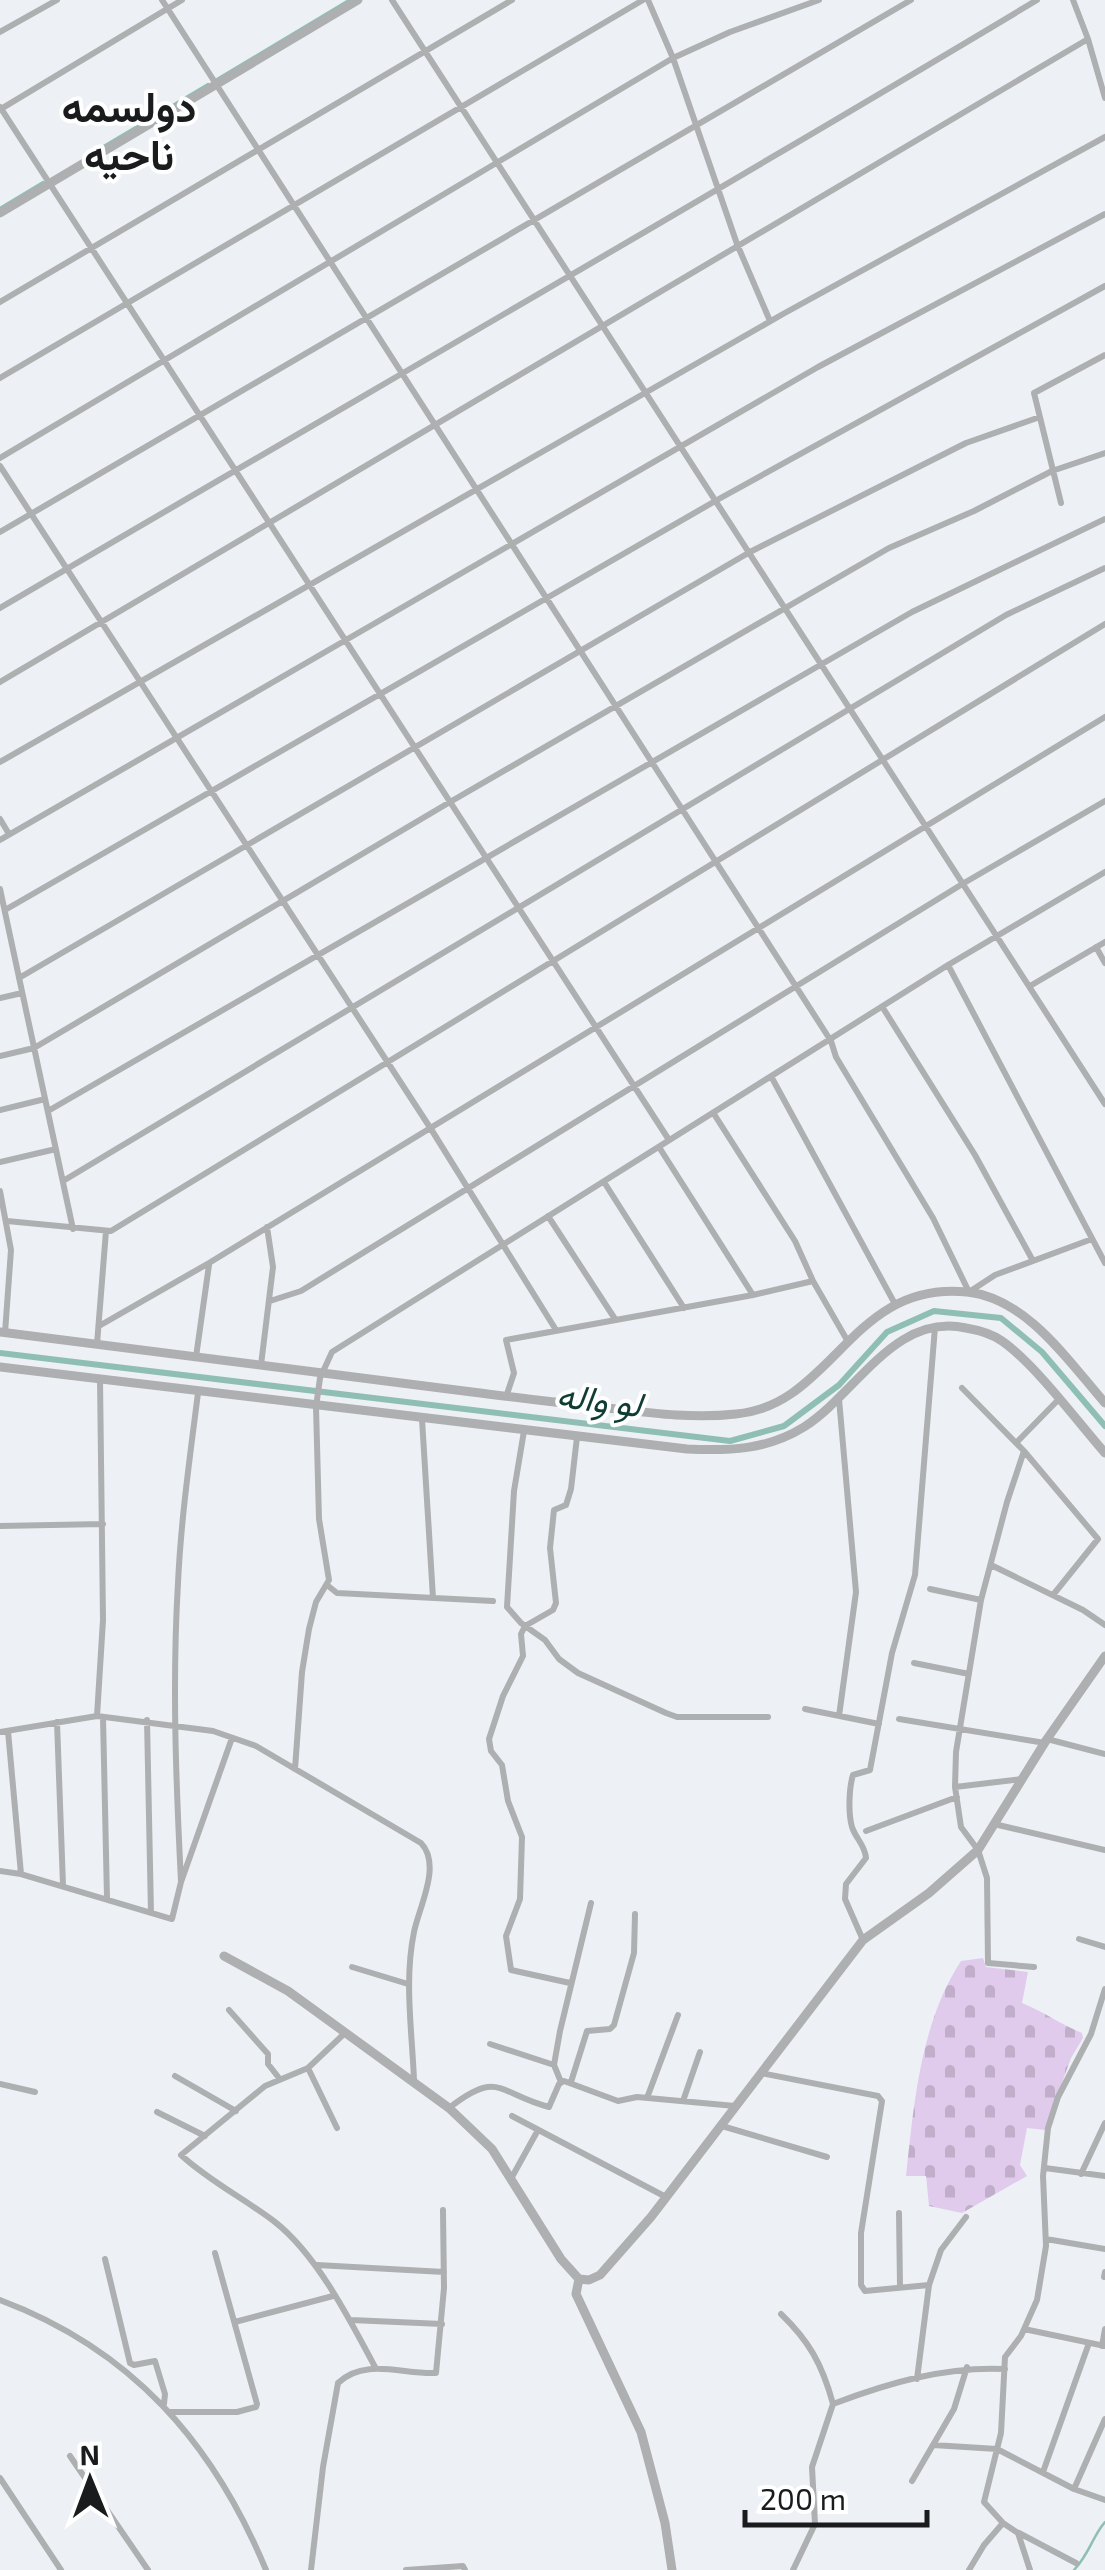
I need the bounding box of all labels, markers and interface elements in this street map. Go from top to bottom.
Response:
district label: دولسمه ناحیه [62,80,196,180]
water label: لو واله [554,1372,648,1428]
north arrow [40,2430,140,2530]
text: N [79,2437,100,2471]
scale bar [745,2465,928,2527]
text: 200 m [760,2480,846,2516]

